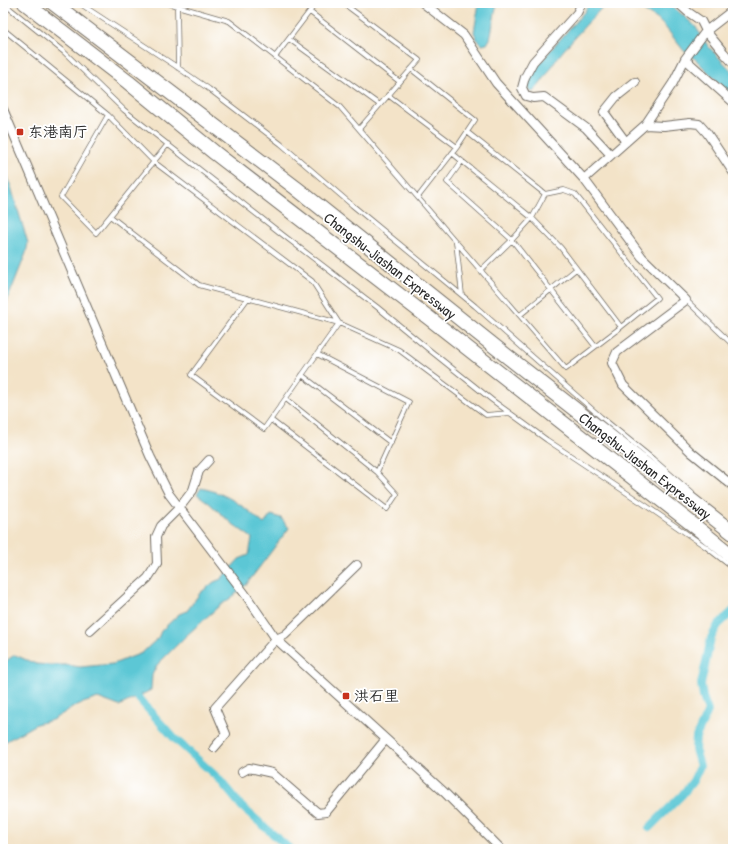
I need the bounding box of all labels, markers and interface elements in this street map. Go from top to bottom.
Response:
place label: 东港南厅 [28,121,88,142]
marker: 东港南厅 [15,127,25,137]
street label: Changshu-Jiashan Expressway [320,207,461,324]
street label: Changshu-Jiashan Expressway [575,407,716,524]
place label: 洪石里 [354,685,399,706]
marker: 洪石里 [341,691,351,701]

